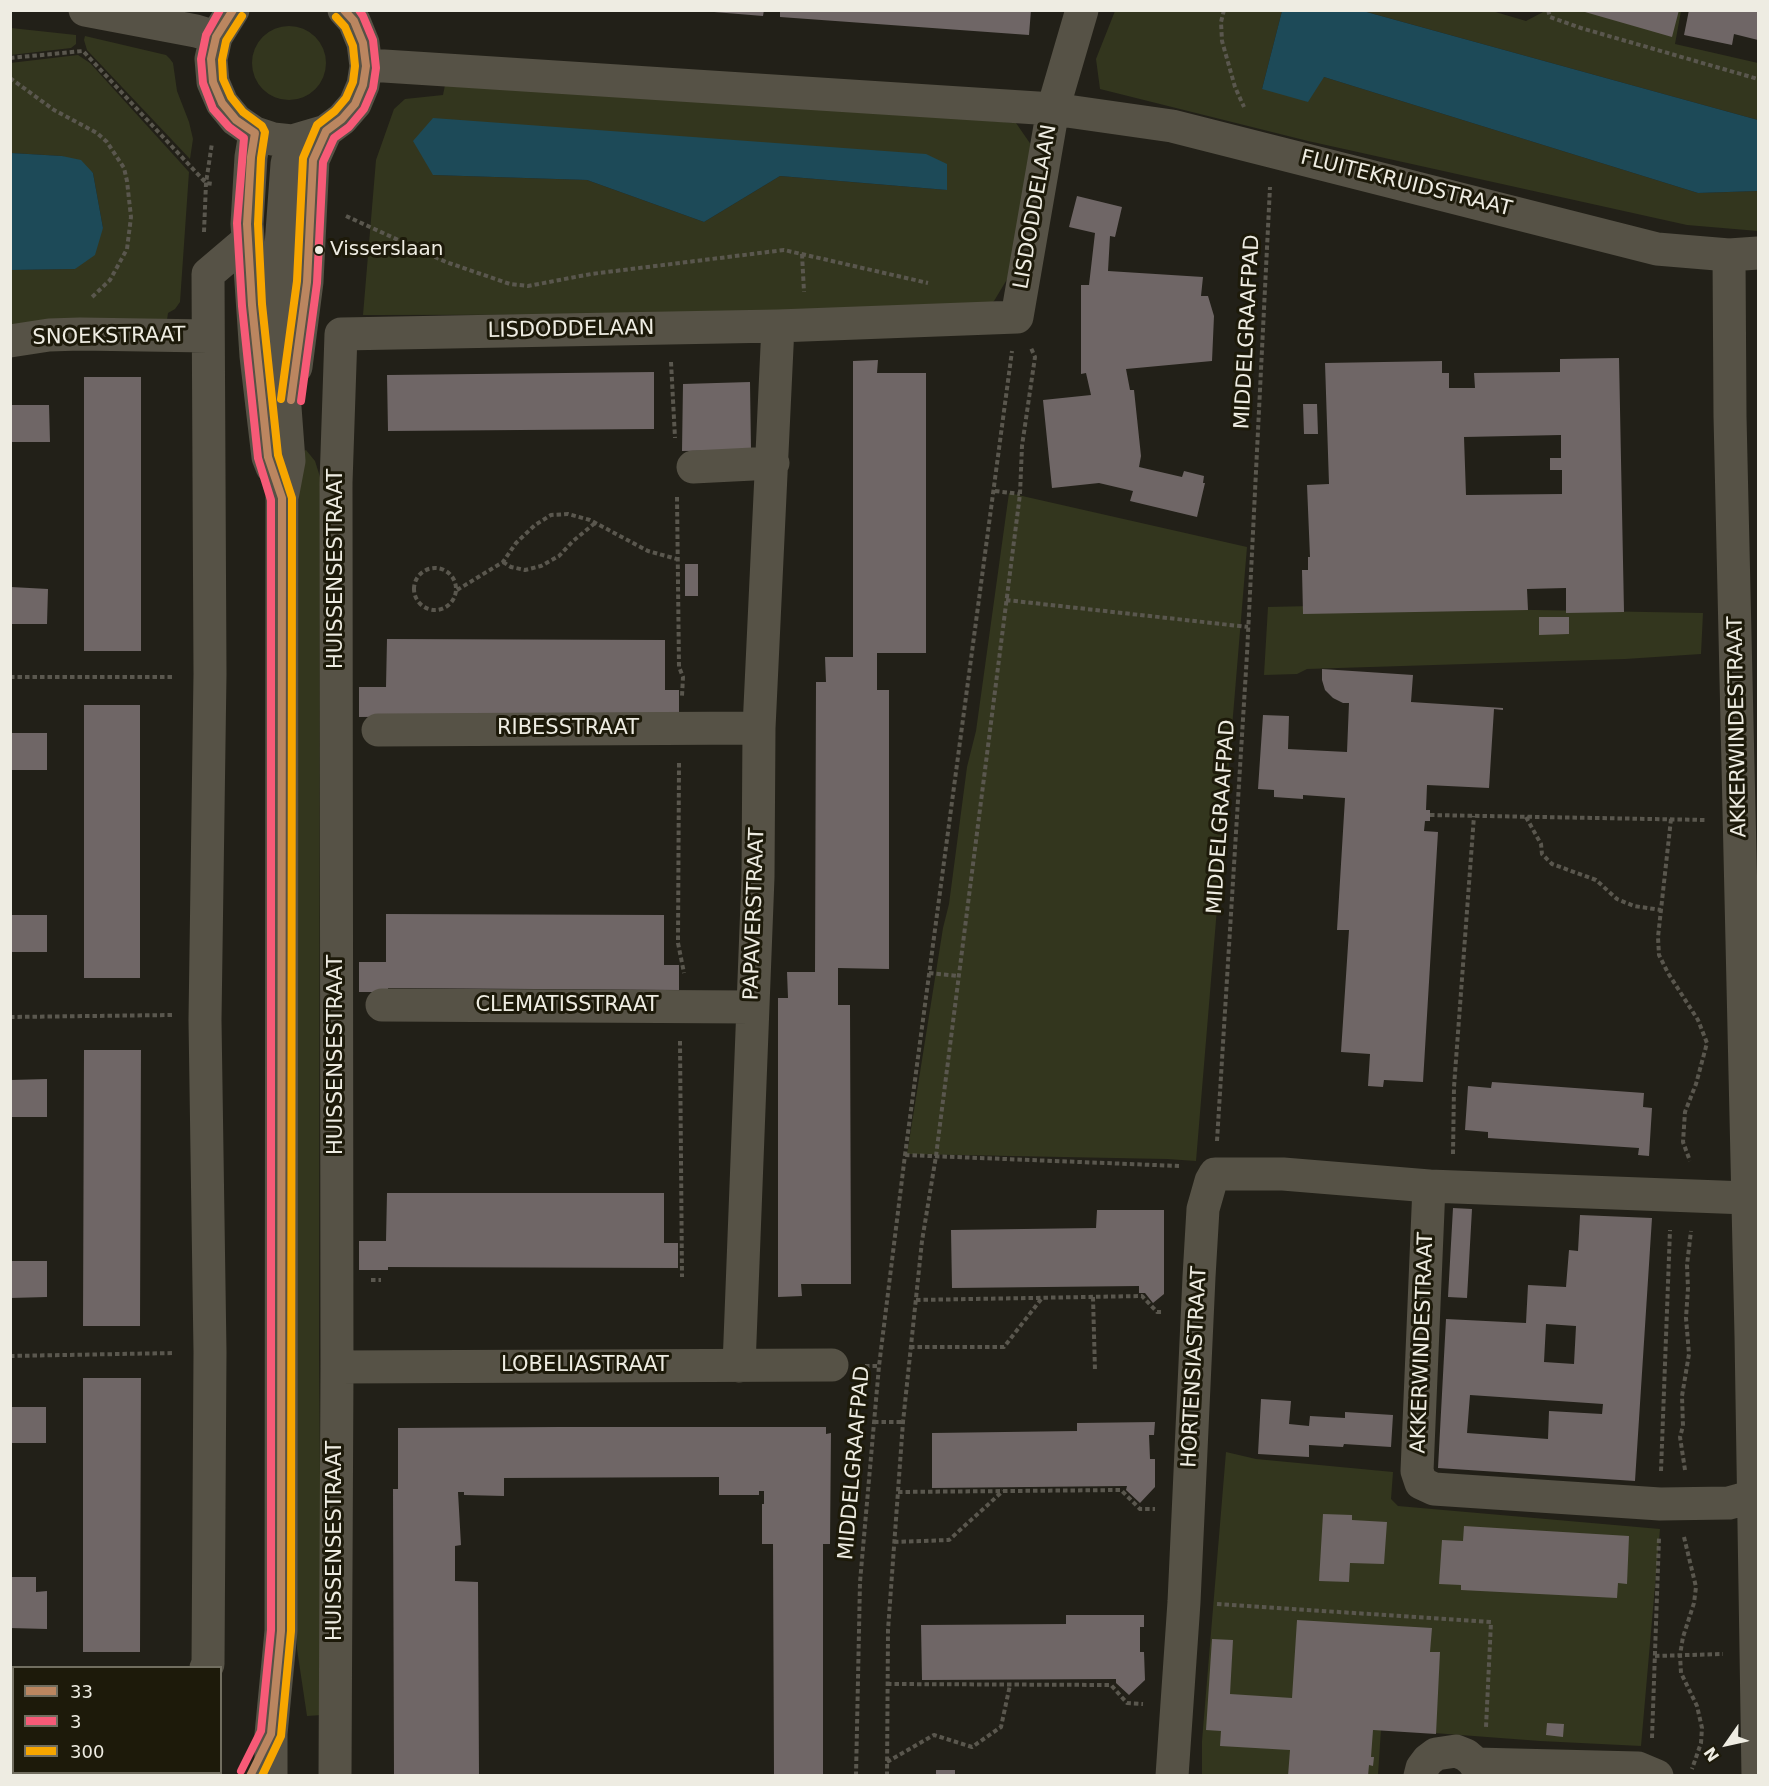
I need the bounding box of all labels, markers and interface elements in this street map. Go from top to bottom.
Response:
street label: LISDODDELAAN [1009,123,1063,291]
street label: FLUITEKRUIDSTRAAT [1298,146,1514,222]
street label: MIDDELGRAAFPAD [1230,234,1266,430]
place label: Visserslaan [330,238,443,262]
marker: Visserslaan [313,244,325,256]
street label: LISDODDELAAN [487,316,655,344]
street label: SNOEKSTRAAT [32,323,186,351]
street label: HUISSENSESTRAAT [324,469,350,669]
street label: AKKERWINDESTRAAT [1723,616,1753,838]
street label: RIBESSTRAAT [497,716,639,742]
street label: MIDDELGRAAFPAD [1203,719,1241,915]
street label: PAPAVERSTRAAT [739,827,771,1001]
street label: HUISSENSESTRAAT [324,955,350,1155]
street label: CLEMATISSTRAAT [475,993,659,1019]
street label: AKKERWINDESTRAAT [1407,1232,1439,1454]
street label: HORTENSIASTRAAT [1177,1266,1213,1468]
street label: LOBELIASTRAAT [501,1353,669,1379]
street label: MIDDELGRAAFPAD [834,1365,876,1561]
street label: HUISSENSESTRAAT [323,1441,349,1641]
legend [12,1666,222,1774]
text: 33 [70,1681,93,1702]
text: 3 [70,1711,81,1732]
north arrow [1697,1714,1757,1774]
text: 300 [70,1741,104,1762]
text: N [1700,1743,1723,1765]

